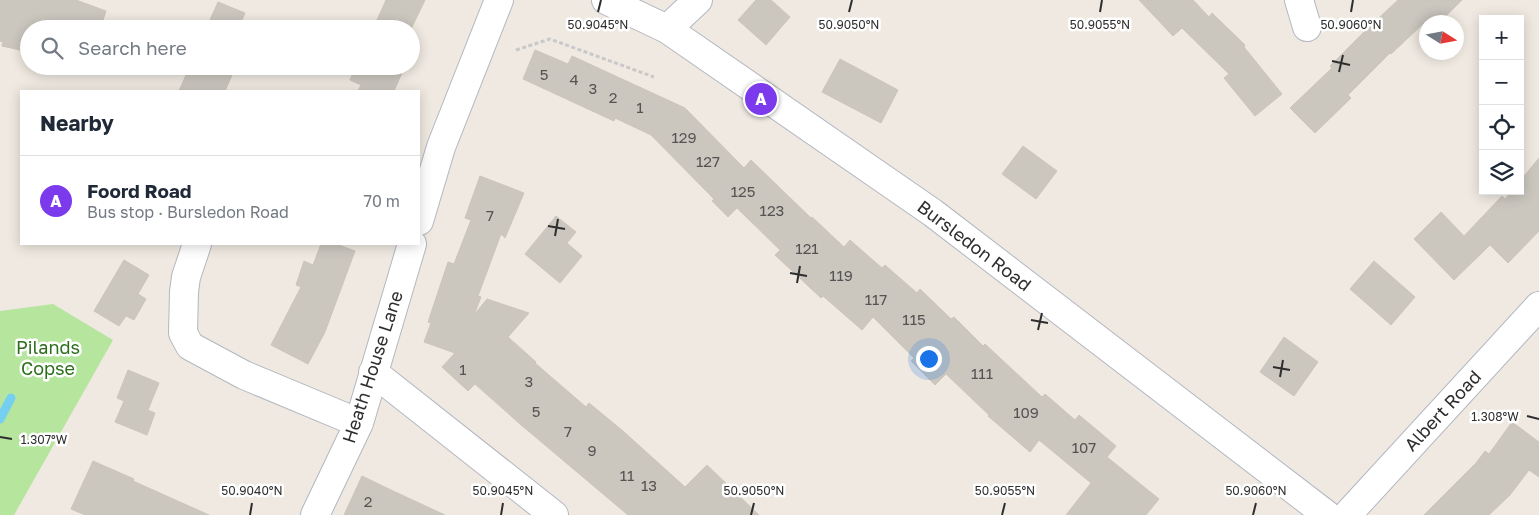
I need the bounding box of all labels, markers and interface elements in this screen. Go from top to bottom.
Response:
north arrow [1419,15,1464,60]
map controls [1479,15,1524,195]
button: + [1479,15,1524,60]
text: 50.9045°N [568,17,628,32]
text: 50.9050°N [819,17,879,32]
text: 50.9055°N [1070,17,1130,32]
text: 50.9060°N [1320,17,1382,32]
search box [20,20,420,75]
icon: search [38,34,66,62]
text: Search here [78,36,187,59]
button: − [1479,60,1524,105]
house number: 5 [540,65,548,83]
house number: 4 [569,70,579,88]
house number: 3 [589,79,597,97]
pin: A [745,80,777,118]
house number: 2 [609,88,617,106]
house number: 1 [636,98,644,116]
button: locate [1479,105,1524,150]
text: Nearby [40,110,114,136]
house number: 129 [671,128,697,146]
button: layers [1479,150,1524,195]
house number: 127 [696,152,720,170]
text: Foord Road [87,179,192,202]
house number: 125 [731,182,755,200]
text: A [50,191,62,211]
text: 70 m [363,191,400,211]
street label: Bursledon Road [913,195,1036,295]
house number: 123 [760,201,784,219]
text: Bus stop · Bursledon Road [87,202,289,222]
house number: 7 [486,206,494,224]
house number: 121 [795,239,819,257]
house number: 119 [829,266,853,284]
street label: Heath House Lane [337,288,407,446]
house number: 117 [865,290,887,308]
house number: 115 [902,310,926,328]
park label: Pilands Copse [16,336,80,379]
your location [916,346,942,372]
house number: 1 [459,360,467,378]
house number: 111 [971,364,993,382]
street label: Albert Road [1399,365,1485,455]
house number: 3 [525,372,533,390]
house number: 5 [532,402,540,420]
house number: 109 [1013,403,1039,421]
text: 1.308°W [1471,409,1519,424]
house number: 7 [564,422,572,440]
text: 1.307°W [21,432,68,447]
house number: 107 [1072,438,1096,456]
house number: 9 [587,441,597,459]
house number: 11 [620,466,634,484]
house number: 13 [641,476,657,494]
text: 50.9040°N [221,483,283,498]
text: 50.9045°N [473,483,533,498]
text: 50.9050°N [724,483,784,498]
text: 50.9055°N [975,483,1035,498]
text: 50.9060°N [1225,483,1287,498]
house number: 2 [364,492,372,510]

